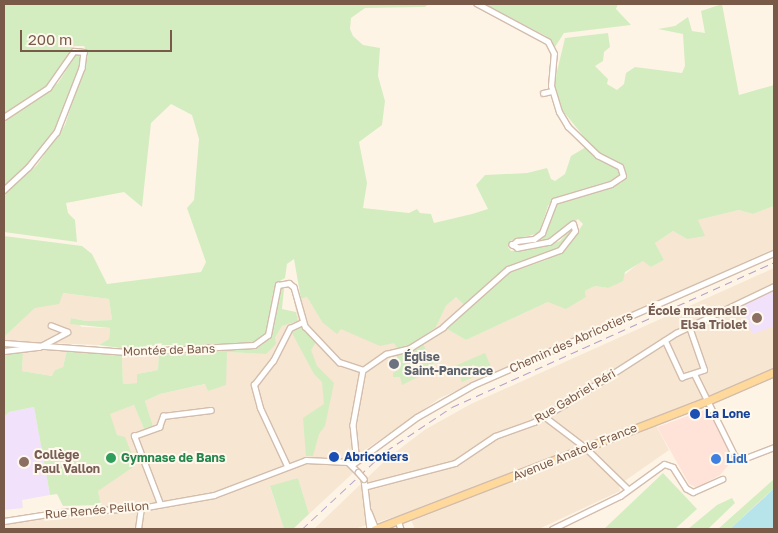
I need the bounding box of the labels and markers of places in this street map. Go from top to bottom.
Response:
place label: École maternelle Elsa Triolet [648,304,747,332]
marker: École maternelle Elsa Triolet [751,312,763,324]
place label: Église Saint-Pancrace [404,350,493,378]
marker: Église Saint-Pancrace [388,358,400,370]
place label: La Lone [705,407,750,421]
marker: La Lone [689,408,701,420]
place label: Collège Paul Vallon [34,448,100,476]
place label: Abricotiers [344,450,408,464]
place label: Gymnase de Bans [121,451,225,465]
marker: Abricotiers [328,451,340,463]
marker: Gymnase de Bans [105,452,117,464]
place label: Lidl [726,452,748,466]
marker: Lidl [710,453,722,465]
marker: Collège Paul Vallon [18,456,30,468]

